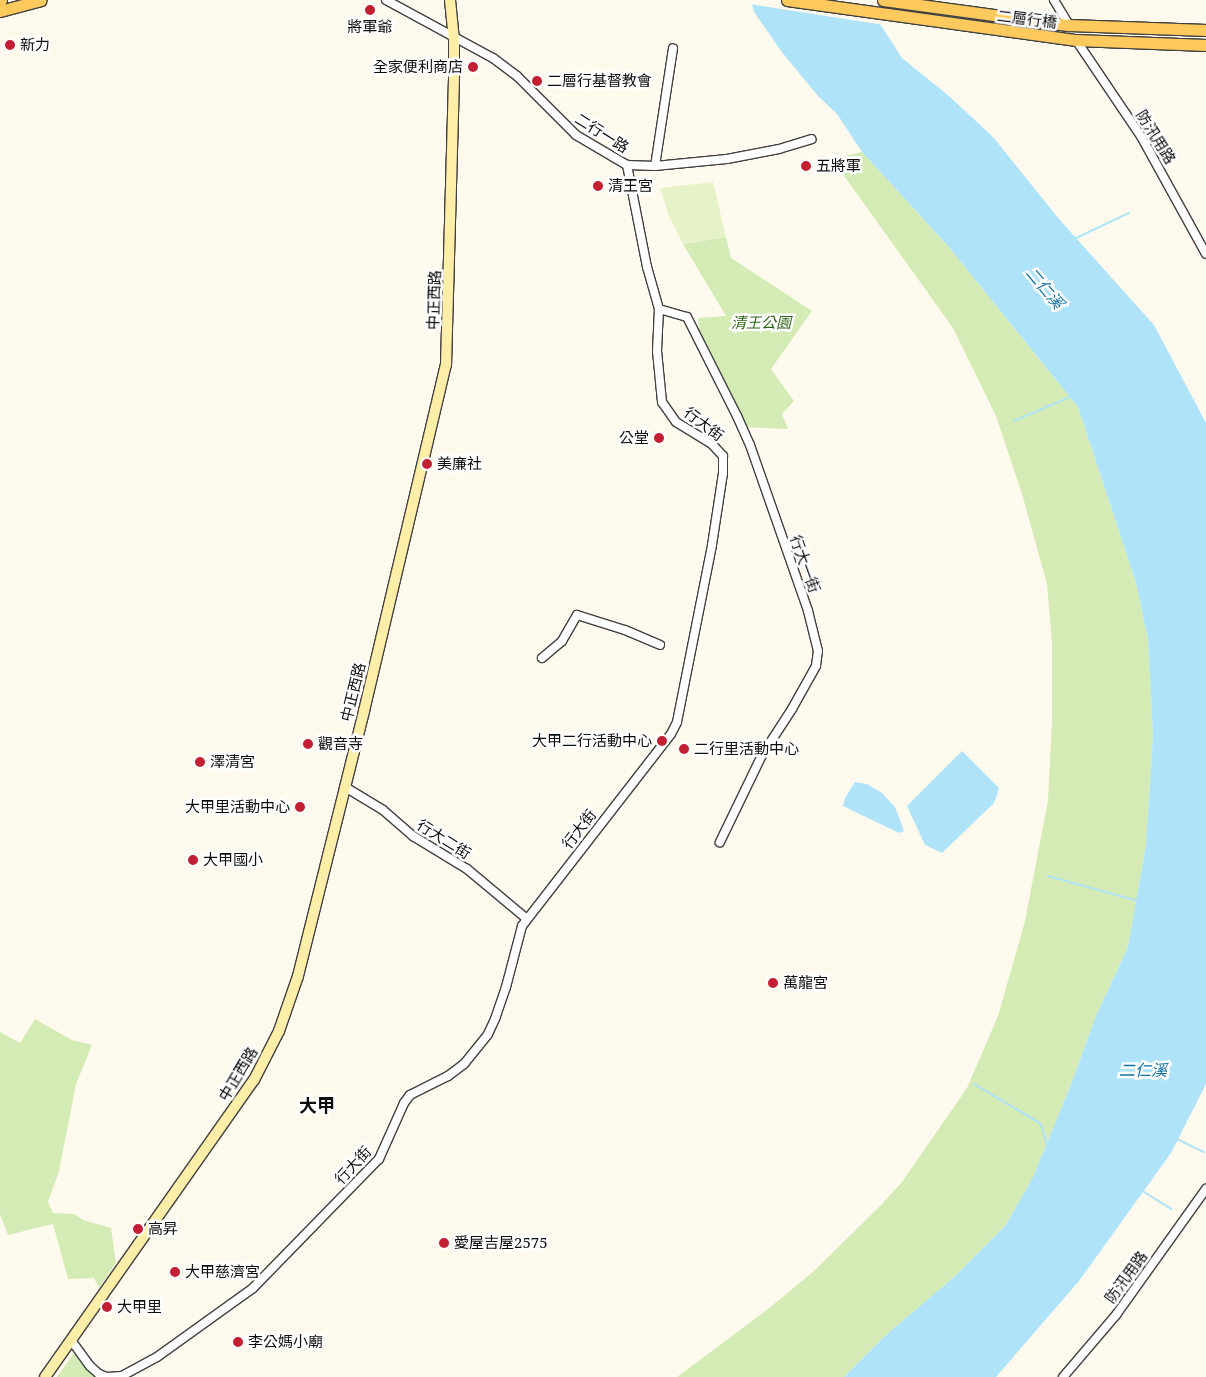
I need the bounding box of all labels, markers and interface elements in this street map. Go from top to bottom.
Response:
marker: 將軍爺 [364,4,376,16]
street label: 二層行橋 [996,6,1058,32]
place label: 將軍爺 [348,18,392,36]
place label: 新力 [20,36,50,54]
marker: 新力 [4,39,16,51]
place label: 全家便利商店 [373,58,463,76]
marker: 全家便利商店 [467,61,479,73]
place label: 二層行基督教會 [547,72,652,90]
marker: 二層行基督教會 [531,75,543,87]
street label: 防汛用路 [1132,107,1180,167]
street label: 二行一路 [572,109,632,157]
place label: 五將軍 [816,157,861,175]
marker: 五將軍 [800,160,812,172]
place label: 清王宮 [608,177,653,195]
marker: 清王宮 [592,180,604,192]
water label: 二仁溪 [1022,263,1068,313]
street label: 中正西路 [424,270,444,330]
park label: 清王公園 [731,314,791,332]
street label: 行大街 [681,403,727,445]
place label: 公堂 [619,429,649,447]
marker: 公堂 [653,432,665,444]
place label: 美廉社 [437,455,482,473]
marker: 美廉社 [421,458,433,470]
street label: 行大一街 [786,533,824,595]
street label: 中正西路 [337,661,369,723]
place label: 大甲二行活動中心 [532,732,652,750]
place label: 觀音寺 [318,735,363,753]
marker: 大甲二行活動中心 [656,735,668,747]
marker: 觀音寺 [302,738,314,750]
place label: 二行里活動中心 [694,740,799,758]
marker: 二行里活動中心 [678,743,690,755]
place label: 澤清宮 [210,753,255,771]
marker: 澤清宮 [194,756,206,768]
place label: 大甲里活動中心 [185,798,290,816]
marker: 大甲里活動中心 [294,801,306,813]
street label: 行大街 [558,806,600,852]
street label: 行大二街 [414,815,474,863]
place label: 大甲國小 [203,851,263,869]
marker: 大甲國小 [187,854,199,866]
place label: 萬龍宮 [783,974,828,992]
marker: 萬龍宮 [767,977,779,989]
street label: 中正西路 [215,1044,261,1104]
water label: 二仁溪 [1119,1060,1167,1080]
district label: 大甲 [299,1094,335,1116]
street label: 行大街 [331,1142,375,1188]
place label: 高昇 [148,1220,178,1238]
marker: 高昇 [132,1223,144,1235]
place label: 愛屋吉屋2575 [454,1234,548,1252]
marker: 愛屋吉屋2575 [438,1237,450,1249]
street label: 防汛用路 [1101,1247,1151,1307]
place label: 大甲慈濟宮 [185,1263,260,1281]
marker: 大甲慈濟宮 [169,1266,181,1278]
place label: 大甲里 [117,1298,162,1316]
marker: 大甲里 [101,1301,113,1313]
place label: 李公媽小廟 [248,1333,323,1351]
marker: 李公媽小廟 [232,1336,244,1348]

